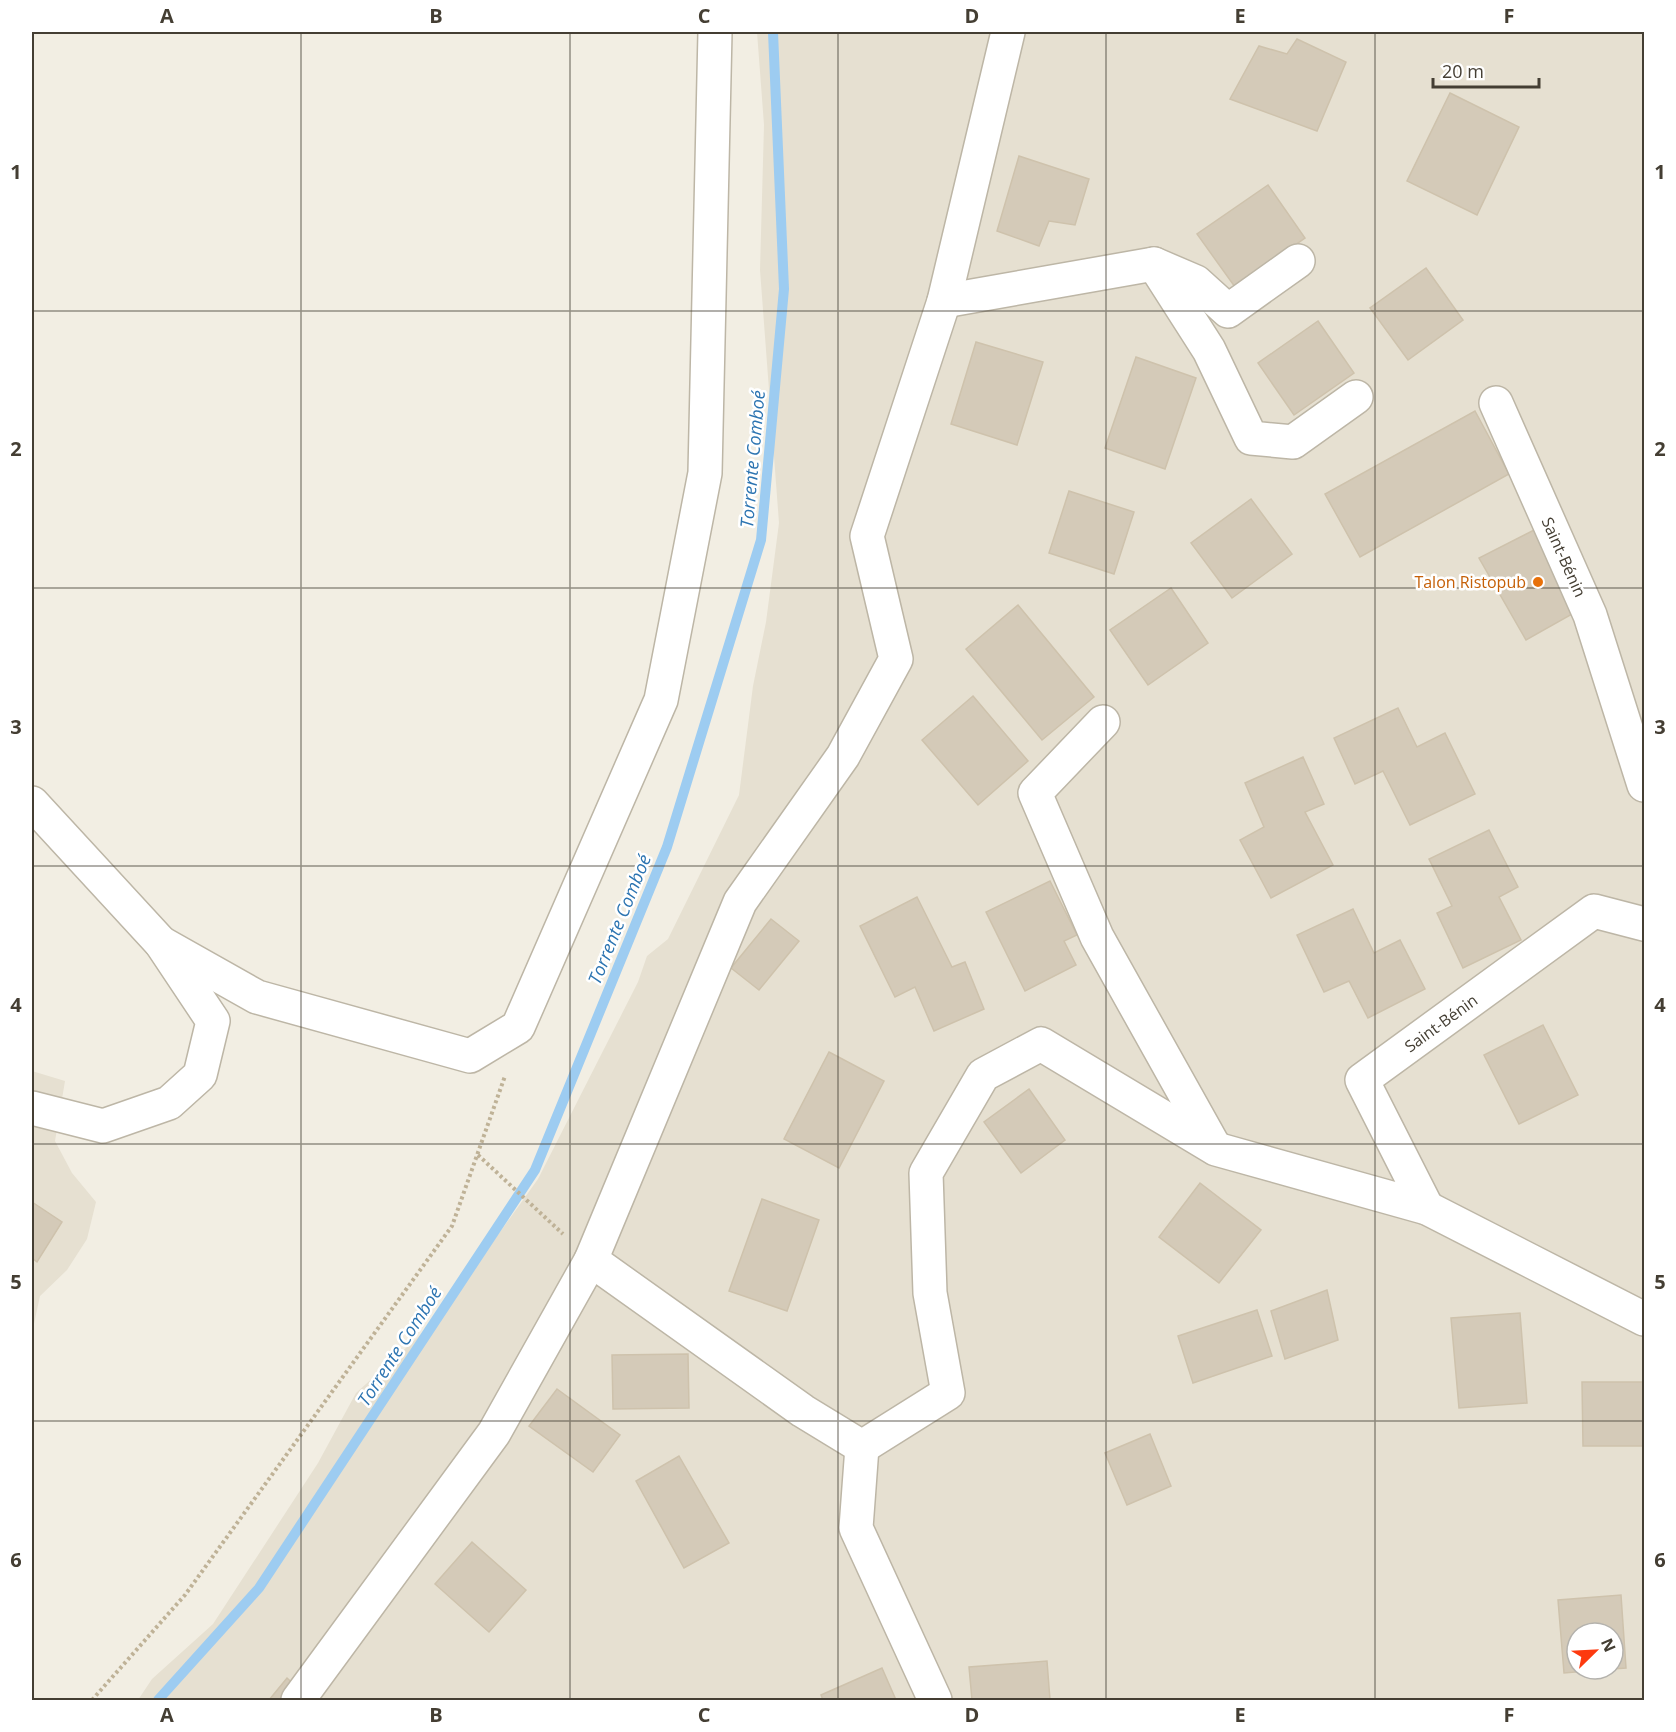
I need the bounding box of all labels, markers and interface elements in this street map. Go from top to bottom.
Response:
text: A [160,2,174,29]
text: B [429,2,443,29]
text: C [698,2,711,29]
text: D [965,2,979,29]
text: E [1234,2,1246,29]
text: F [1504,2,1514,29]
scale bar [1433,51,1540,89]
text: 20 m [1442,59,1484,83]
text: 1 [10,158,22,185]
text: 1 [1654,158,1666,185]
water label: Torrente Comboé [734,389,770,529]
text: 2 [10,435,22,462]
text: 2 [1654,435,1666,462]
street label: Saint-Bénin [1537,514,1591,600]
place label: Talon Ristopub [1414,571,1526,593]
marker: Talon Ristopub [1531,575,1545,589]
text: 3 [10,713,22,740]
text: 3 [1654,713,1666,740]
water label: Torrente Comboé [582,850,656,988]
street label: Saint-Bénin [1400,989,1482,1057]
text: 4 [10,991,22,1018]
text: 4 [1654,991,1666,1018]
text: 5 [10,1268,22,1295]
text: 5 [1654,1268,1666,1295]
water label: Torrente Comboé [351,1282,447,1410]
text: 6 [10,1546,22,1573]
text: 6 [1654,1546,1666,1573]
north arrow [1565,1621,1625,1681]
text: N [1596,1634,1621,1655]
text: A [160,1701,174,1728]
text: B [429,1701,443,1728]
text: C [698,1701,711,1728]
text: D [965,1701,979,1728]
text: E [1234,1701,1246,1728]
text: F [1504,1701,1514,1728]

